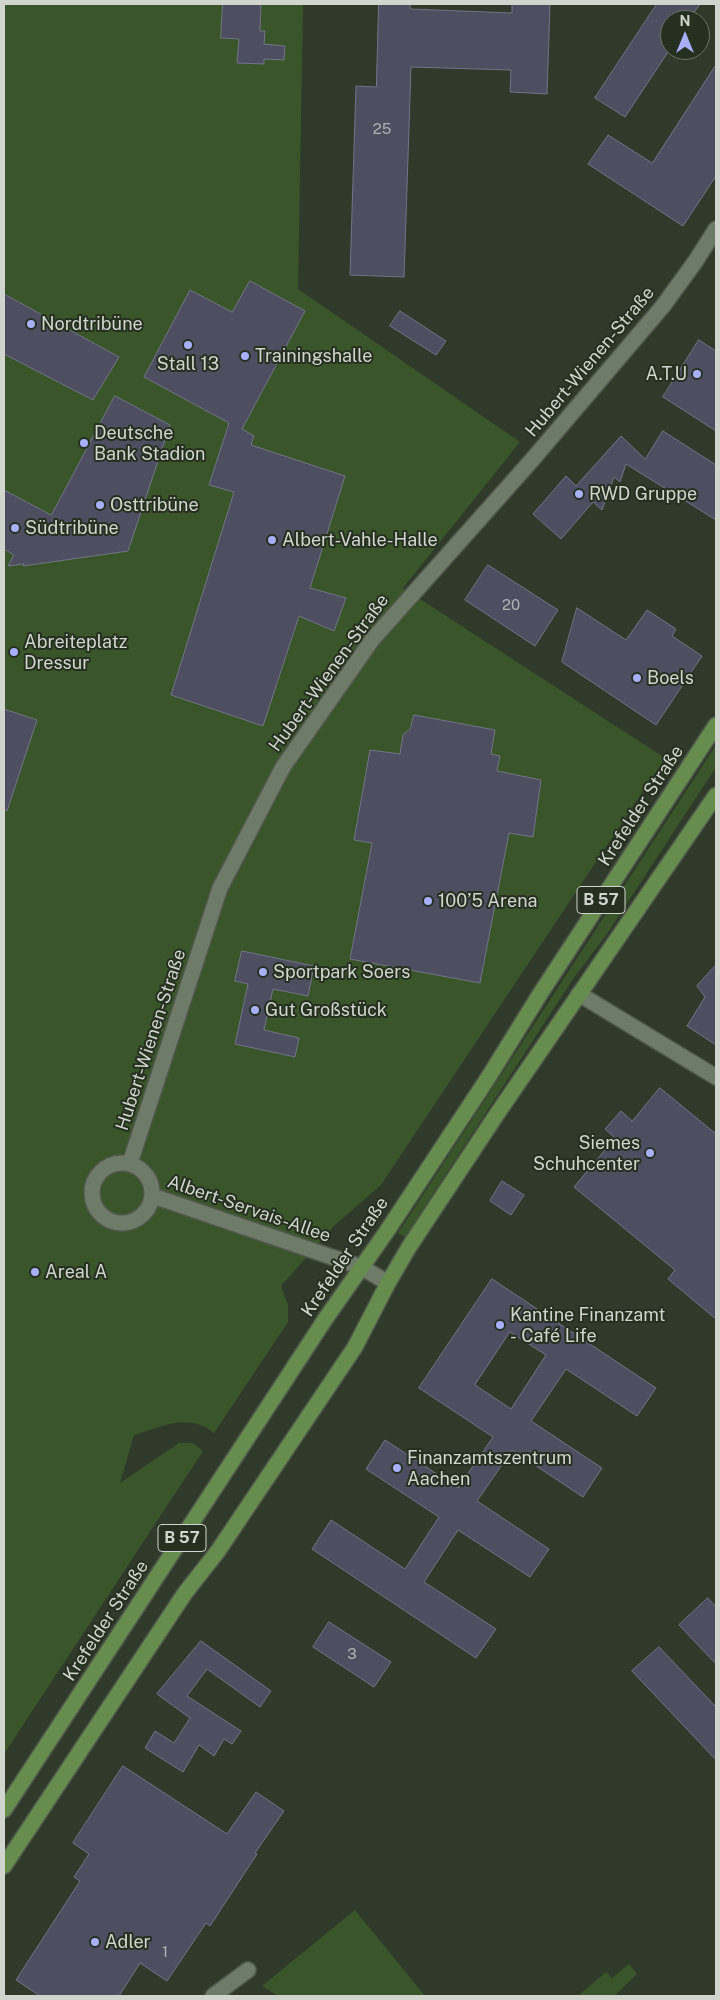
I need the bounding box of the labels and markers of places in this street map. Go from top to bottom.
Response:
place label: Nordtribüne [41,313,143,335]
marker: Nordtribüne [25,318,37,330]
marker: Stall 13 [182,339,194,351]
place label: Trainingshalle [255,345,372,367]
marker: Trainingshalle [239,350,251,362]
place label: Stall 13 [157,353,219,375]
place label: A.T.U [646,363,687,385]
marker: A.T.U [691,368,703,380]
place label: Deutsche Bank Stadion [94,422,205,464]
marker: Deutsche Bank Stadion [78,437,90,449]
place label: RWD Gruppe [589,483,697,505]
marker: RWD Gruppe [573,488,585,500]
place label: Osttribüne [110,494,199,516]
marker: Osttribüne [94,499,106,511]
place label: Südtribüne [25,517,119,539]
marker: Südtribüne [9,522,21,534]
place label: Albert-Vahle-Halle [282,529,438,551]
marker: Albert-Vahle-Halle [266,534,278,546]
place label: Abreiteplatz Dressur [24,631,127,674]
marker: Abreiteplatz Dressur [8,646,20,658]
place label: Boels [647,667,694,689]
marker: Boels [631,672,643,684]
place label: 100’5 Arena [438,890,537,912]
marker: 100’5 Arena [422,895,434,907]
place label: Sportpark Soers [273,961,410,983]
marker: Sportpark Soers [257,966,269,978]
place label: Gut Großstück [265,999,387,1021]
marker: Gut Großstück [249,1004,261,1016]
place label: Siemes Schuhcenter [533,1132,640,1174]
marker: Siemes Schuhcenter [644,1147,656,1159]
place label: Areal A [45,1261,107,1283]
marker: Areal A [29,1266,41,1278]
place label: Kantine Finanzamt - Café Life [510,1304,665,1346]
marker: Kantine Finanzamt - Café Life [494,1319,506,1331]
place label: Finanzamtszentrum Aachen [407,1447,572,1490]
marker: Finanzamtszentrum Aachen [391,1462,403,1474]
place label: Adler [105,1931,151,1953]
marker: Adler [89,1936,101,1948]

